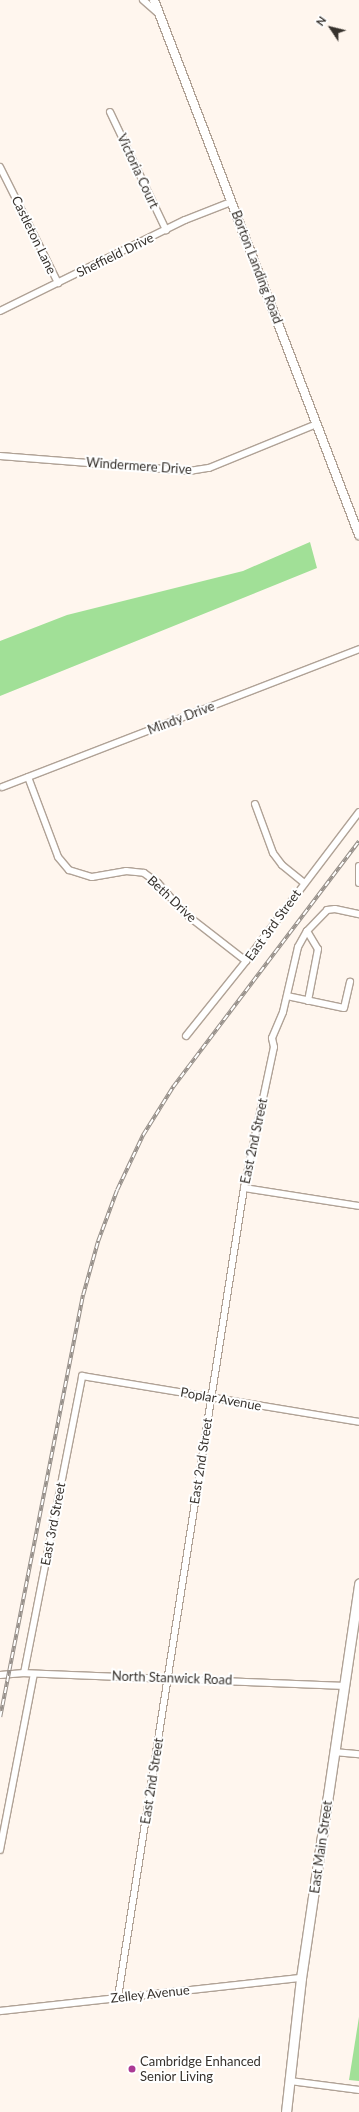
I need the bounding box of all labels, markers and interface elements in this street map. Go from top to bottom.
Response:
north arrow [311,8,351,48]
text: N [313,14,329,28]
street label: Victoria Court [114,131,162,211]
street label: Castleton Lane [8,193,60,277]
street label: Borton Landing Road [228,208,286,326]
street label: Sheffield Drive [74,230,156,280]
street label: Windermere Drive [86,455,192,477]
street label: Mindy Drive [145,698,217,738]
street label: Beth Drive [144,872,200,926]
street label: East 3rd Street [242,886,304,964]
street label: East 2nd Street [237,1097,271,1185]
street label: Poplar Avenue [179,1384,263,1414]
street label: East 2nd Street [186,1417,216,1505]
street label: East 3rd Street [37,1481,69,1567]
street label: North Stanwick Road [112,1668,232,1688]
street label: East 2nd Street [137,1737,167,1825]
street label: East Main Street [307,1799,335,1895]
street label: Zelley Avenue [109,1982,191,2006]
place label: Cambridge Enhanced Senior Living [140,2054,261,2085]
marker: Cambridge Enhanced Senior Living [127,2064,137,2074]

